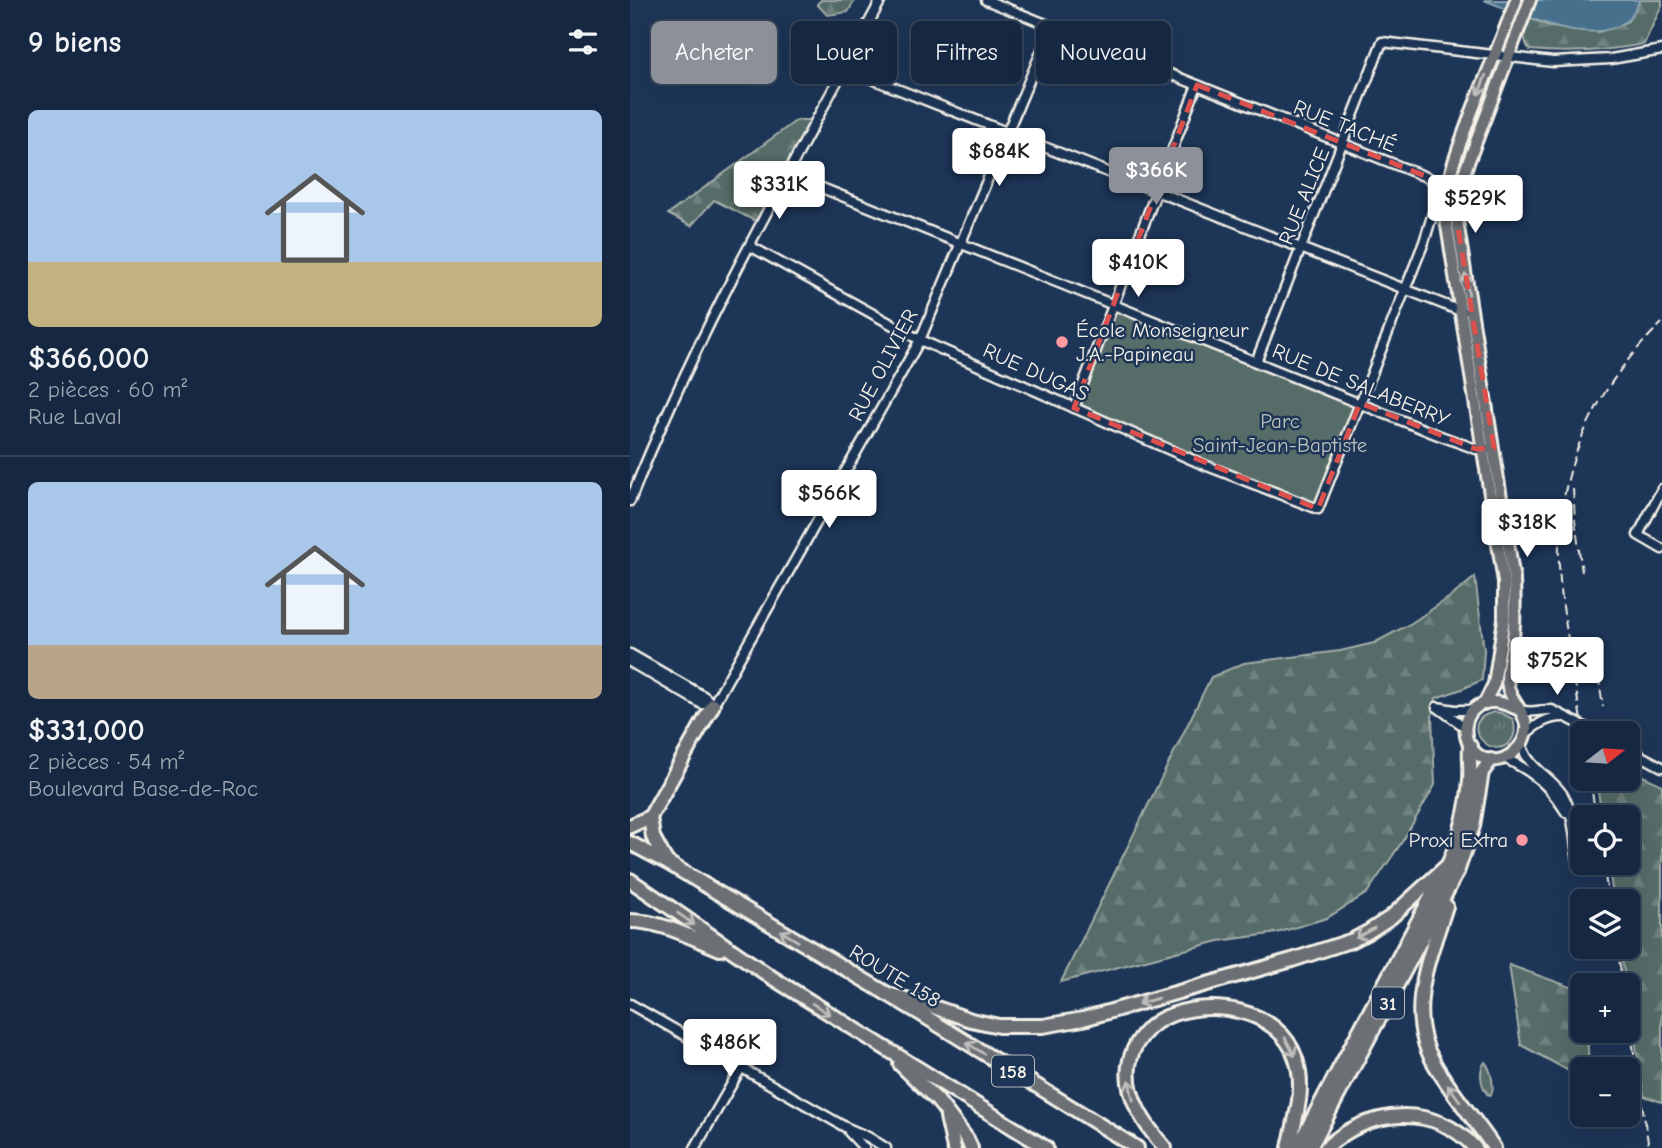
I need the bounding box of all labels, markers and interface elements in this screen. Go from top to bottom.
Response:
chip: Acheter [651,21,777,84]
chip: Louer [791,21,897,84]
chip: Filtres [911,21,1022,84]
chip: Nouveau [1036,21,1171,84]
icon: filters [564,23,602,61]
text: 9 biens [28,25,121,60]
one-way arrow [1475,73,1488,95]
street label: RUE TACHÉ [1290,95,1400,157]
pin: $684K [950,128,1048,188]
text: $684K [968,137,1030,164]
street label: RUE ALICE [1274,144,1334,248]
pin: $366K [1107,148,1205,207]
icon: home [252,155,378,281]
text: $366K [1125,156,1187,183]
pin: $331K [730,162,828,221]
text: $331K [750,170,808,197]
pin: $529K [1426,176,1524,235]
text: $529K [1444,184,1506,211]
pin: $410K [1089,240,1187,299]
text: $410K [1108,248,1168,275]
one-way arrow [1460,273,1473,296]
street label: RUE OLIVIER [843,305,923,425]
place label: École Monseigneur J.A.-Papineau [1076,318,1249,366]
marker: École Monseigneur J.A.-Papineau [1054,334,1070,350]
street label: RUE DUGAS [979,338,1093,406]
street label: RUE DE SALABERRY [1269,338,1454,432]
text: $366,000 [28,341,149,376]
text: 2 pièces · 60 m² [28,376,187,403]
text: Rue Laval [28,403,122,430]
park label: Parc Saint-Jean-Baptiste [1193,409,1367,457]
pin: $566K [780,470,878,530]
text: $566K [797,479,861,506]
pin: $318K [1478,500,1576,559]
text: $318K [1498,508,1556,535]
icon: home [252,527,378,653]
pin: $752K [1508,638,1606,697]
text: $752K [1527,646,1587,673]
text: $331,000 [28,713,145,748]
north arrow [1570,721,1640,791]
map controls [1570,721,1640,1127]
text: 2 pièces · 54 m² [28,748,184,775]
text: Boulevard Base-de-Roc [28,775,258,802]
button: locate [1570,805,1640,875]
place label: Proxi Extra [1409,828,1508,852]
marker: Proxi Extra [1514,832,1530,848]
button: layers [1570,889,1640,959]
one-way arrow [676,912,695,926]
one-way arrow [1355,927,1376,941]
one-way arrow [780,928,800,942]
street label: ROUTE 158 [845,940,945,1012]
button: + [1570,973,1640,1043]
road number: 31 [1372,987,1404,1018]
one-way arrow [1137,995,1159,1008]
one-way arrow [811,1002,831,1016]
pin: $486K [681,1020,779,1079]
text: $486K [699,1028,761,1055]
one-way arrow [1284,1036,1298,1057]
one-way arrow [966,1040,986,1054]
road number: 158 [992,1056,1034,1086]
button: − [1570,1057,1640,1127]
one-way arrow [1124,1079,1138,1102]
one-way arrow [1446,1084,1461,1103]

